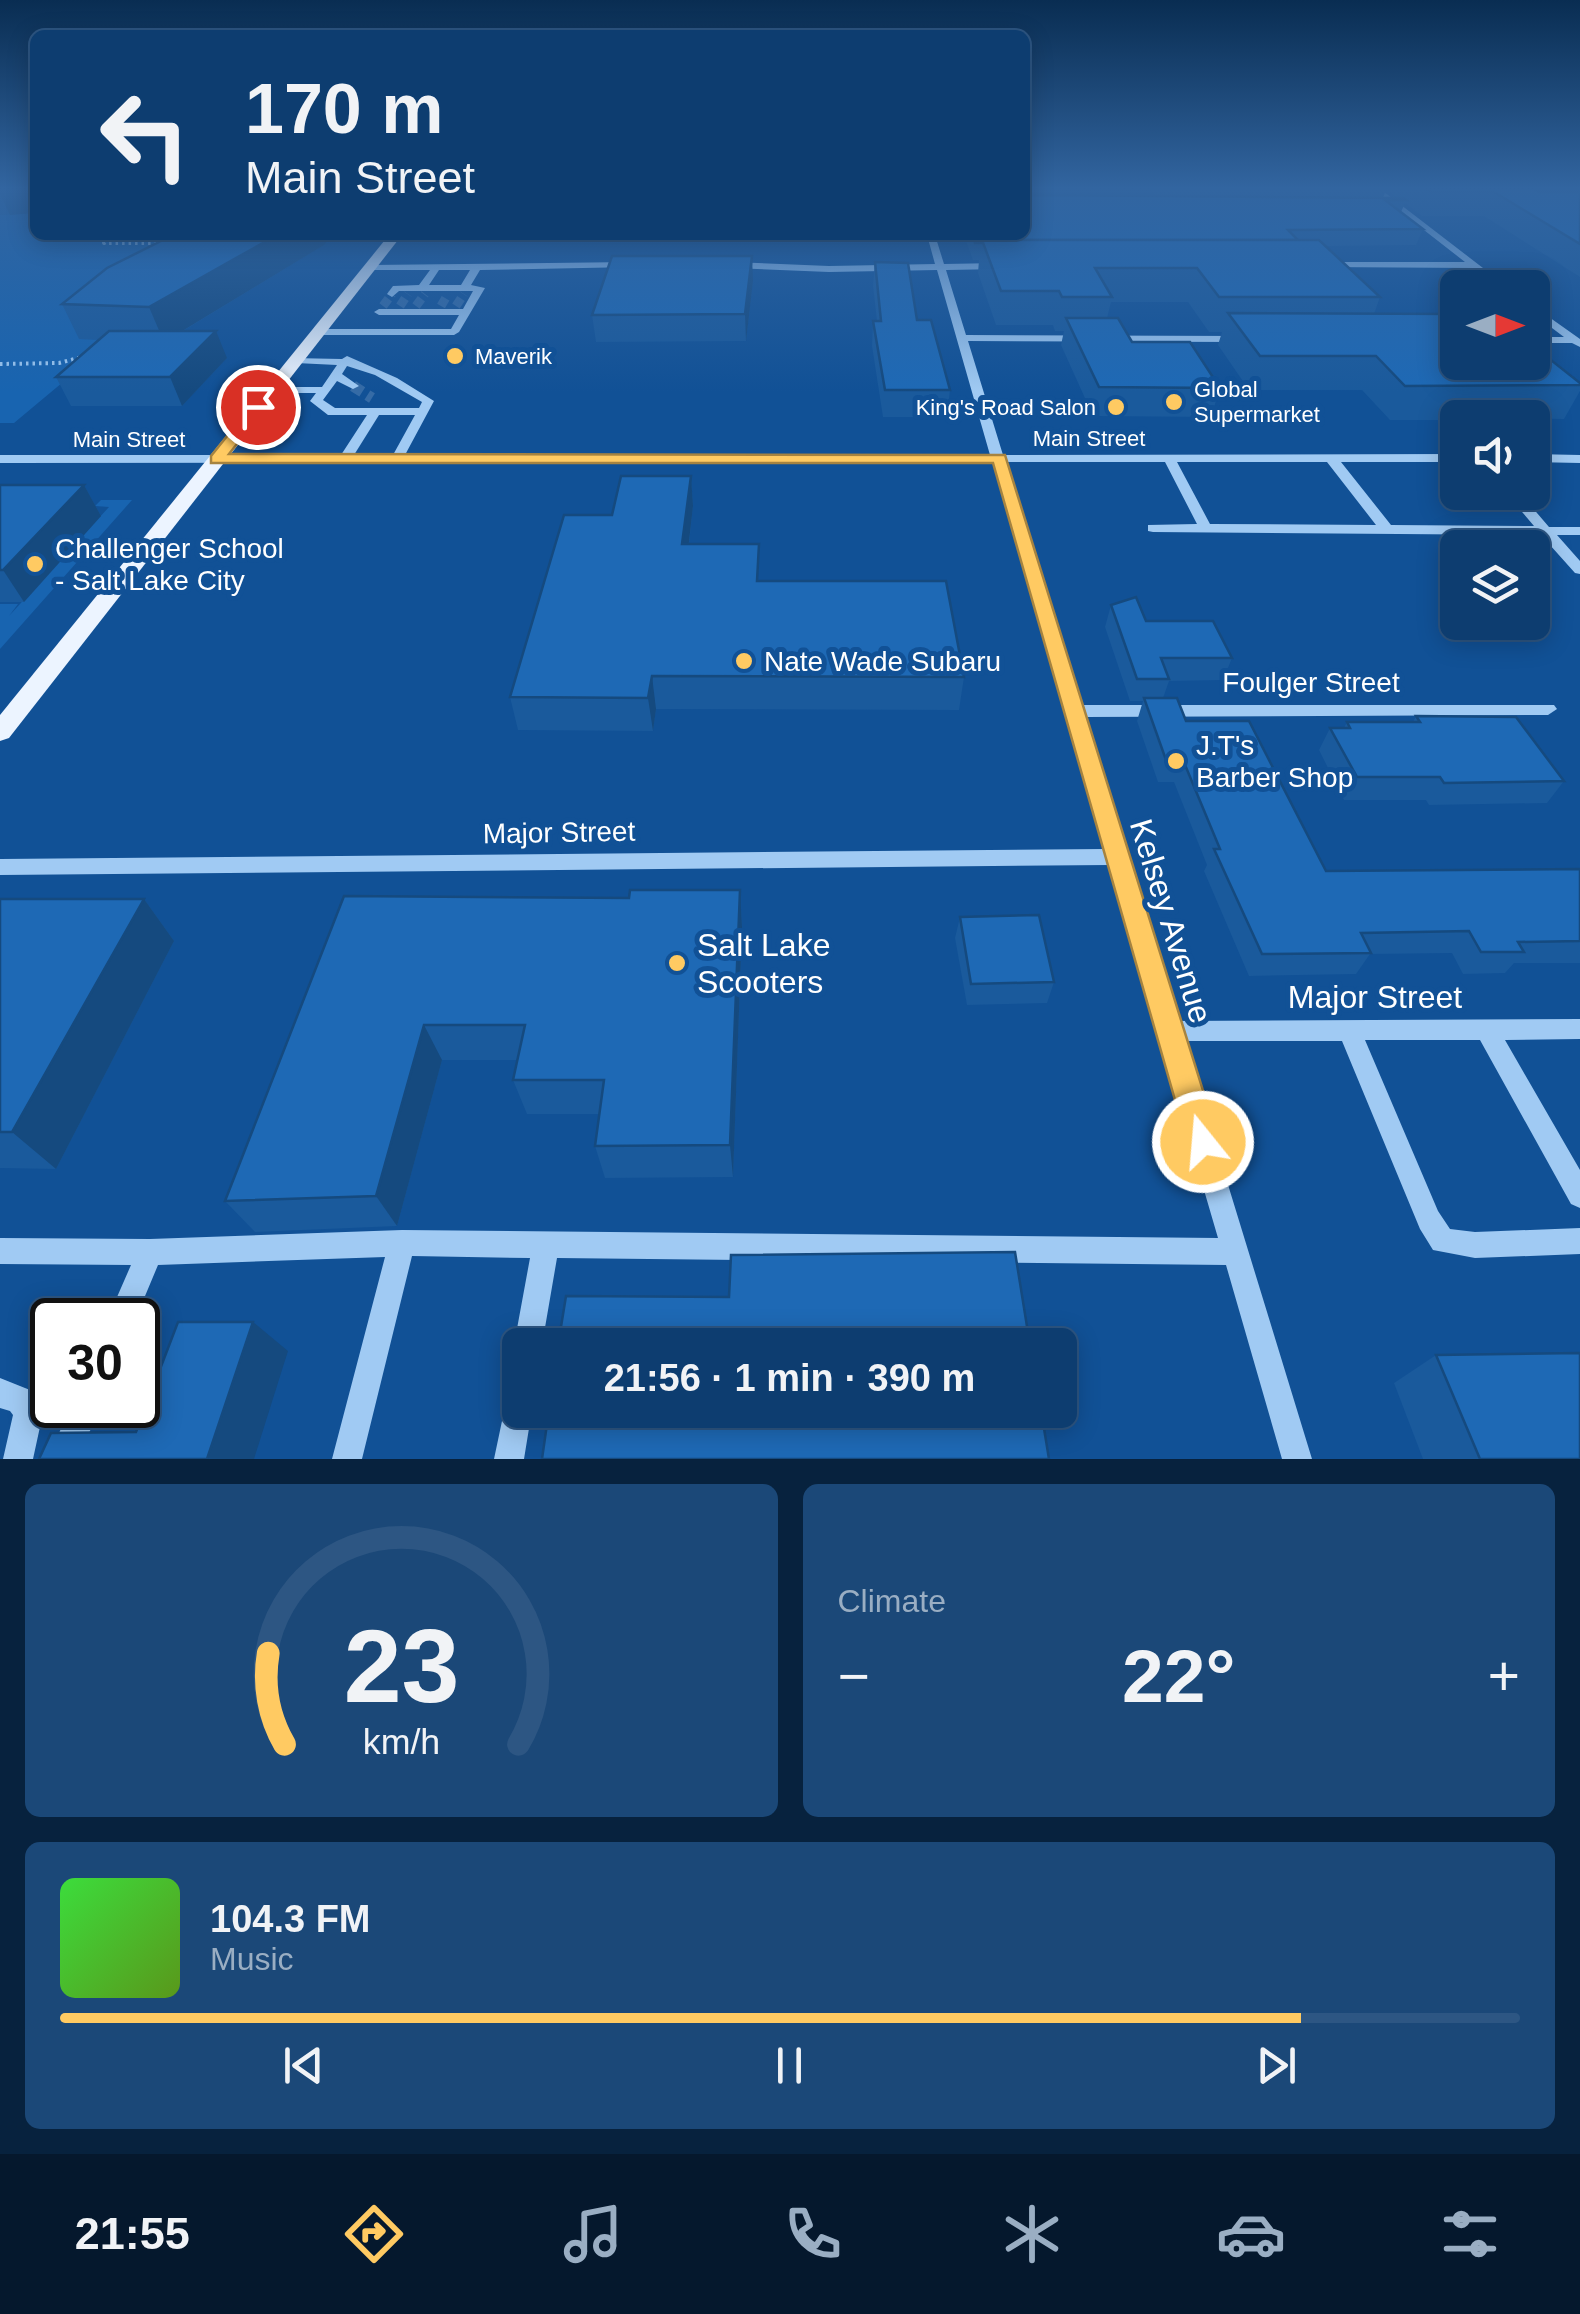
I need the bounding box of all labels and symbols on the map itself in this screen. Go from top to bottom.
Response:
north arrow [1440,270,1550,380]
place label: Maverik [475,344,553,369]
marker: Maverik [444,345,466,367]
pin [216,365,301,450]
place label: Global Supermarket [1194,377,1320,427]
marker: Global Supermarket [1163,391,1185,413]
place label: King's Road Salon [916,395,1096,420]
marker: King's Road Salon [1105,396,1127,418]
street label: Main Street [1033,426,1145,451]
street label: Main Street [73,427,185,452]
place label: Challenger School - Salt Lake City [55,533,284,596]
marker: Challenger School - Salt Lake City [24,553,46,575]
place label: Nate Wade Subaru [764,646,1001,677]
marker: Nate Wade Subaru [733,650,755,672]
street label: Foulger Street [1222,667,1400,698]
place label: J.T's Barber Shop [1196,730,1353,793]
marker: J.T's Barber Shop [1165,750,1187,772]
street label: Kelsey Avenue [1123,815,1219,1027]
street label: Major Street [482,816,636,849]
place label: Salt Lake Scooters [697,927,830,1000]
marker: Salt Lake Scooters [666,952,688,974]
street label: Major Street [1288,979,1462,1015]
position arrow [1151,1090,1255,1194]
speed limit sign: 30 [30,1298,160,1428]

